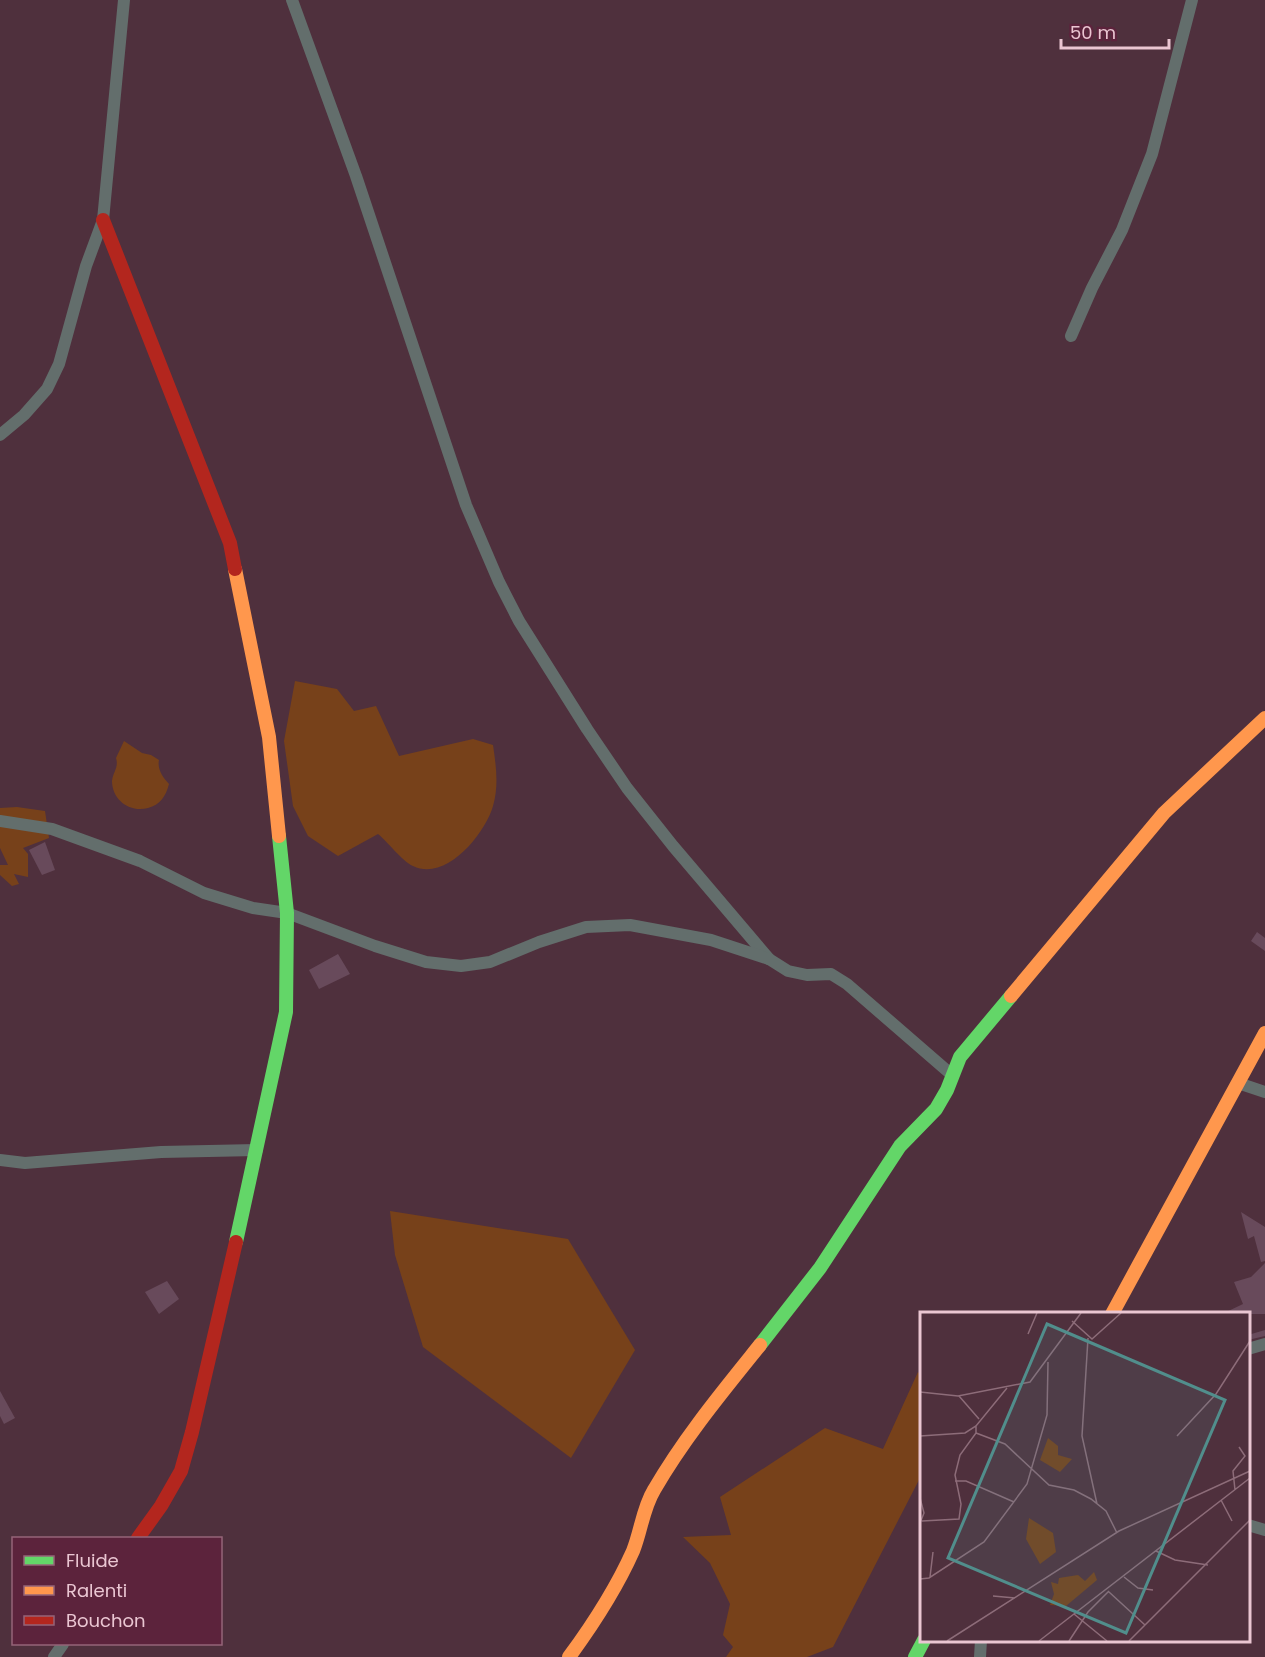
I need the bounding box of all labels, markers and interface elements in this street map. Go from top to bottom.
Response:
scale bar [1061,12,1169,50]
text: 50 m [1070,20,1116,45]
inset map [920,1312,1250,1642]
legend [12,1537,222,1645]
text: Fluide [66,1548,119,1573]
text: Ralenti [66,1578,127,1603]
text: Bouchon [66,1608,146,1633]

